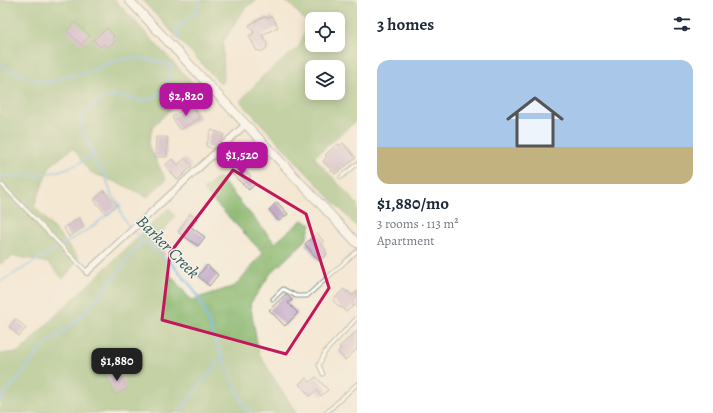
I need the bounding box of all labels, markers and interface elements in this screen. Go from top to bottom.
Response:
map controls [305,12,345,100]
button: locate [305,12,345,52]
text: 3 homes [377,13,434,36]
icon: filters [671,13,693,35]
button: layers [305,60,345,100]
pin: $2,820 [153,83,219,117]
icon: home [499,86,571,158]
text: $2,820 [169,87,203,104]
pin: $1,520 [209,142,275,176]
text: $1,520 [226,146,258,163]
text: $1,880/mo [377,192,449,215]
water label: Barker Creek [131,210,205,284]
text: 3 rooms · 113 m² [377,215,459,232]
text: Apartment [377,232,435,249]
pin: $1,880 [84,348,150,382]
text: $1,880 [100,352,134,369]

